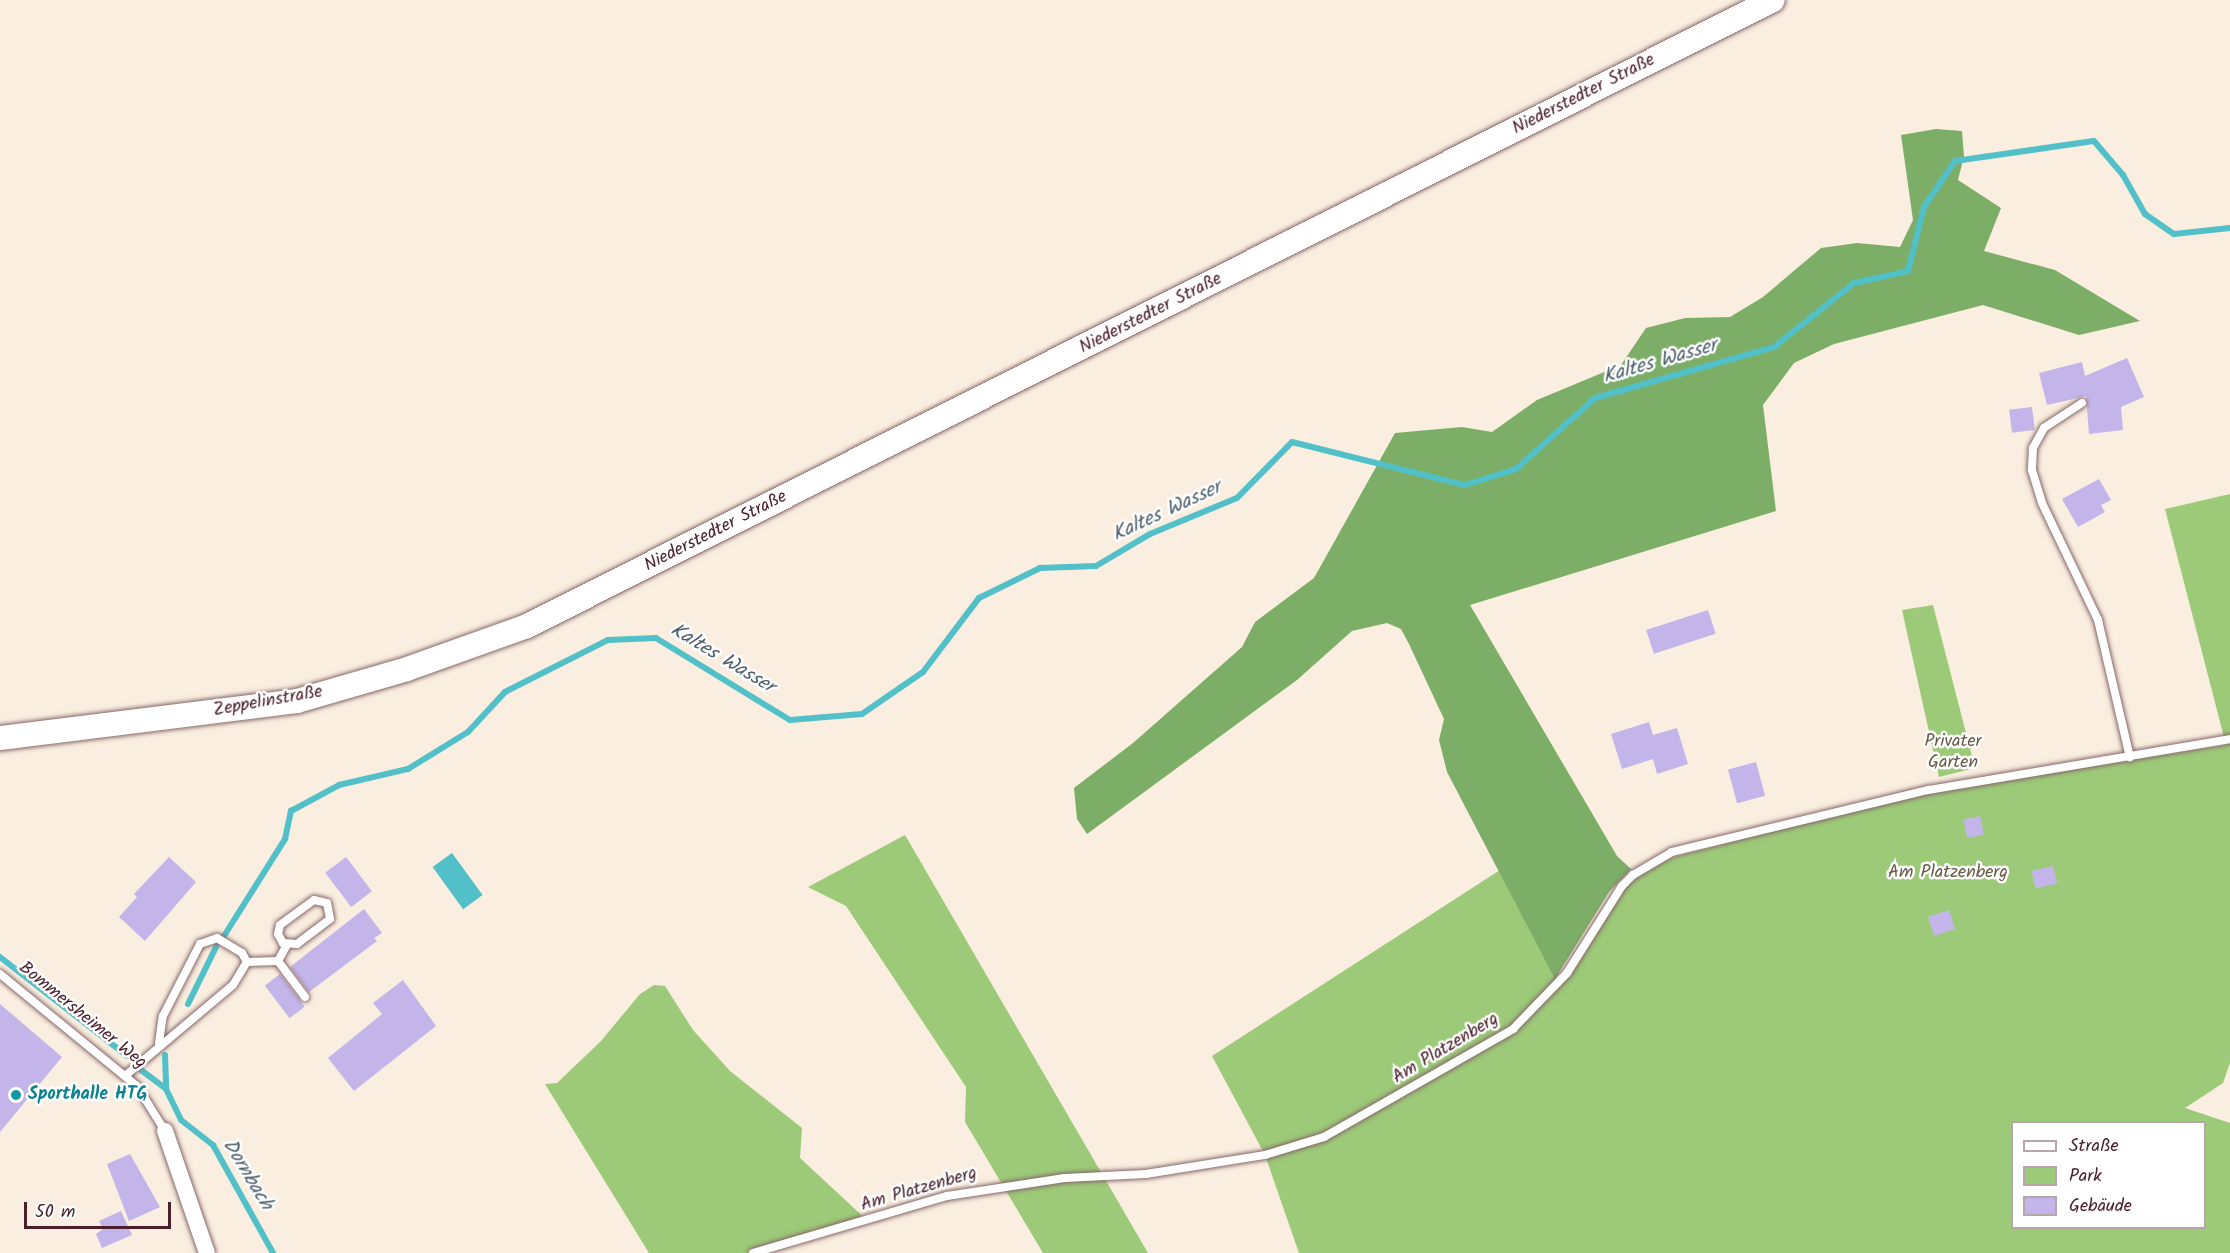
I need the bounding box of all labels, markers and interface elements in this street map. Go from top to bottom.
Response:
street label: Niederstedter Straße [1509,50,1659,140]
street label: Niederstedter Straße [1076,269,1226,359]
water label: Kaltes Wasser [1600,334,1720,390]
water label: Kaltes Wasser [1109,476,1225,548]
street label: Niederstedter Straße [641,487,791,577]
water label: Kaltes Wasser [666,619,778,699]
street label: Zeppelinstraße [212,682,324,722]
park label: Privater Garten [1924,732,1982,774]
park label: Am Platzenberg [1888,862,2008,884]
street label: Bommersheimer Weg [14,958,150,1074]
street label: Am Platzenberg [1389,1009,1503,1089]
place label: Sporthalle HTG [28,1084,147,1106]
marker: Sporthalle HTG [9,1088,23,1102]
legend [2011,1121,2206,1229]
text: Straße [2069,1132,2119,1161]
water label: Dornbach [216,1135,278,1215]
text: Park [2069,1162,2102,1191]
street label: Am Platzenberg [858,1163,980,1217]
scale bar [27,1190,174,1228]
text: Gebäude [2069,1192,2132,1221]
text: 50 m [35,1198,75,1227]

